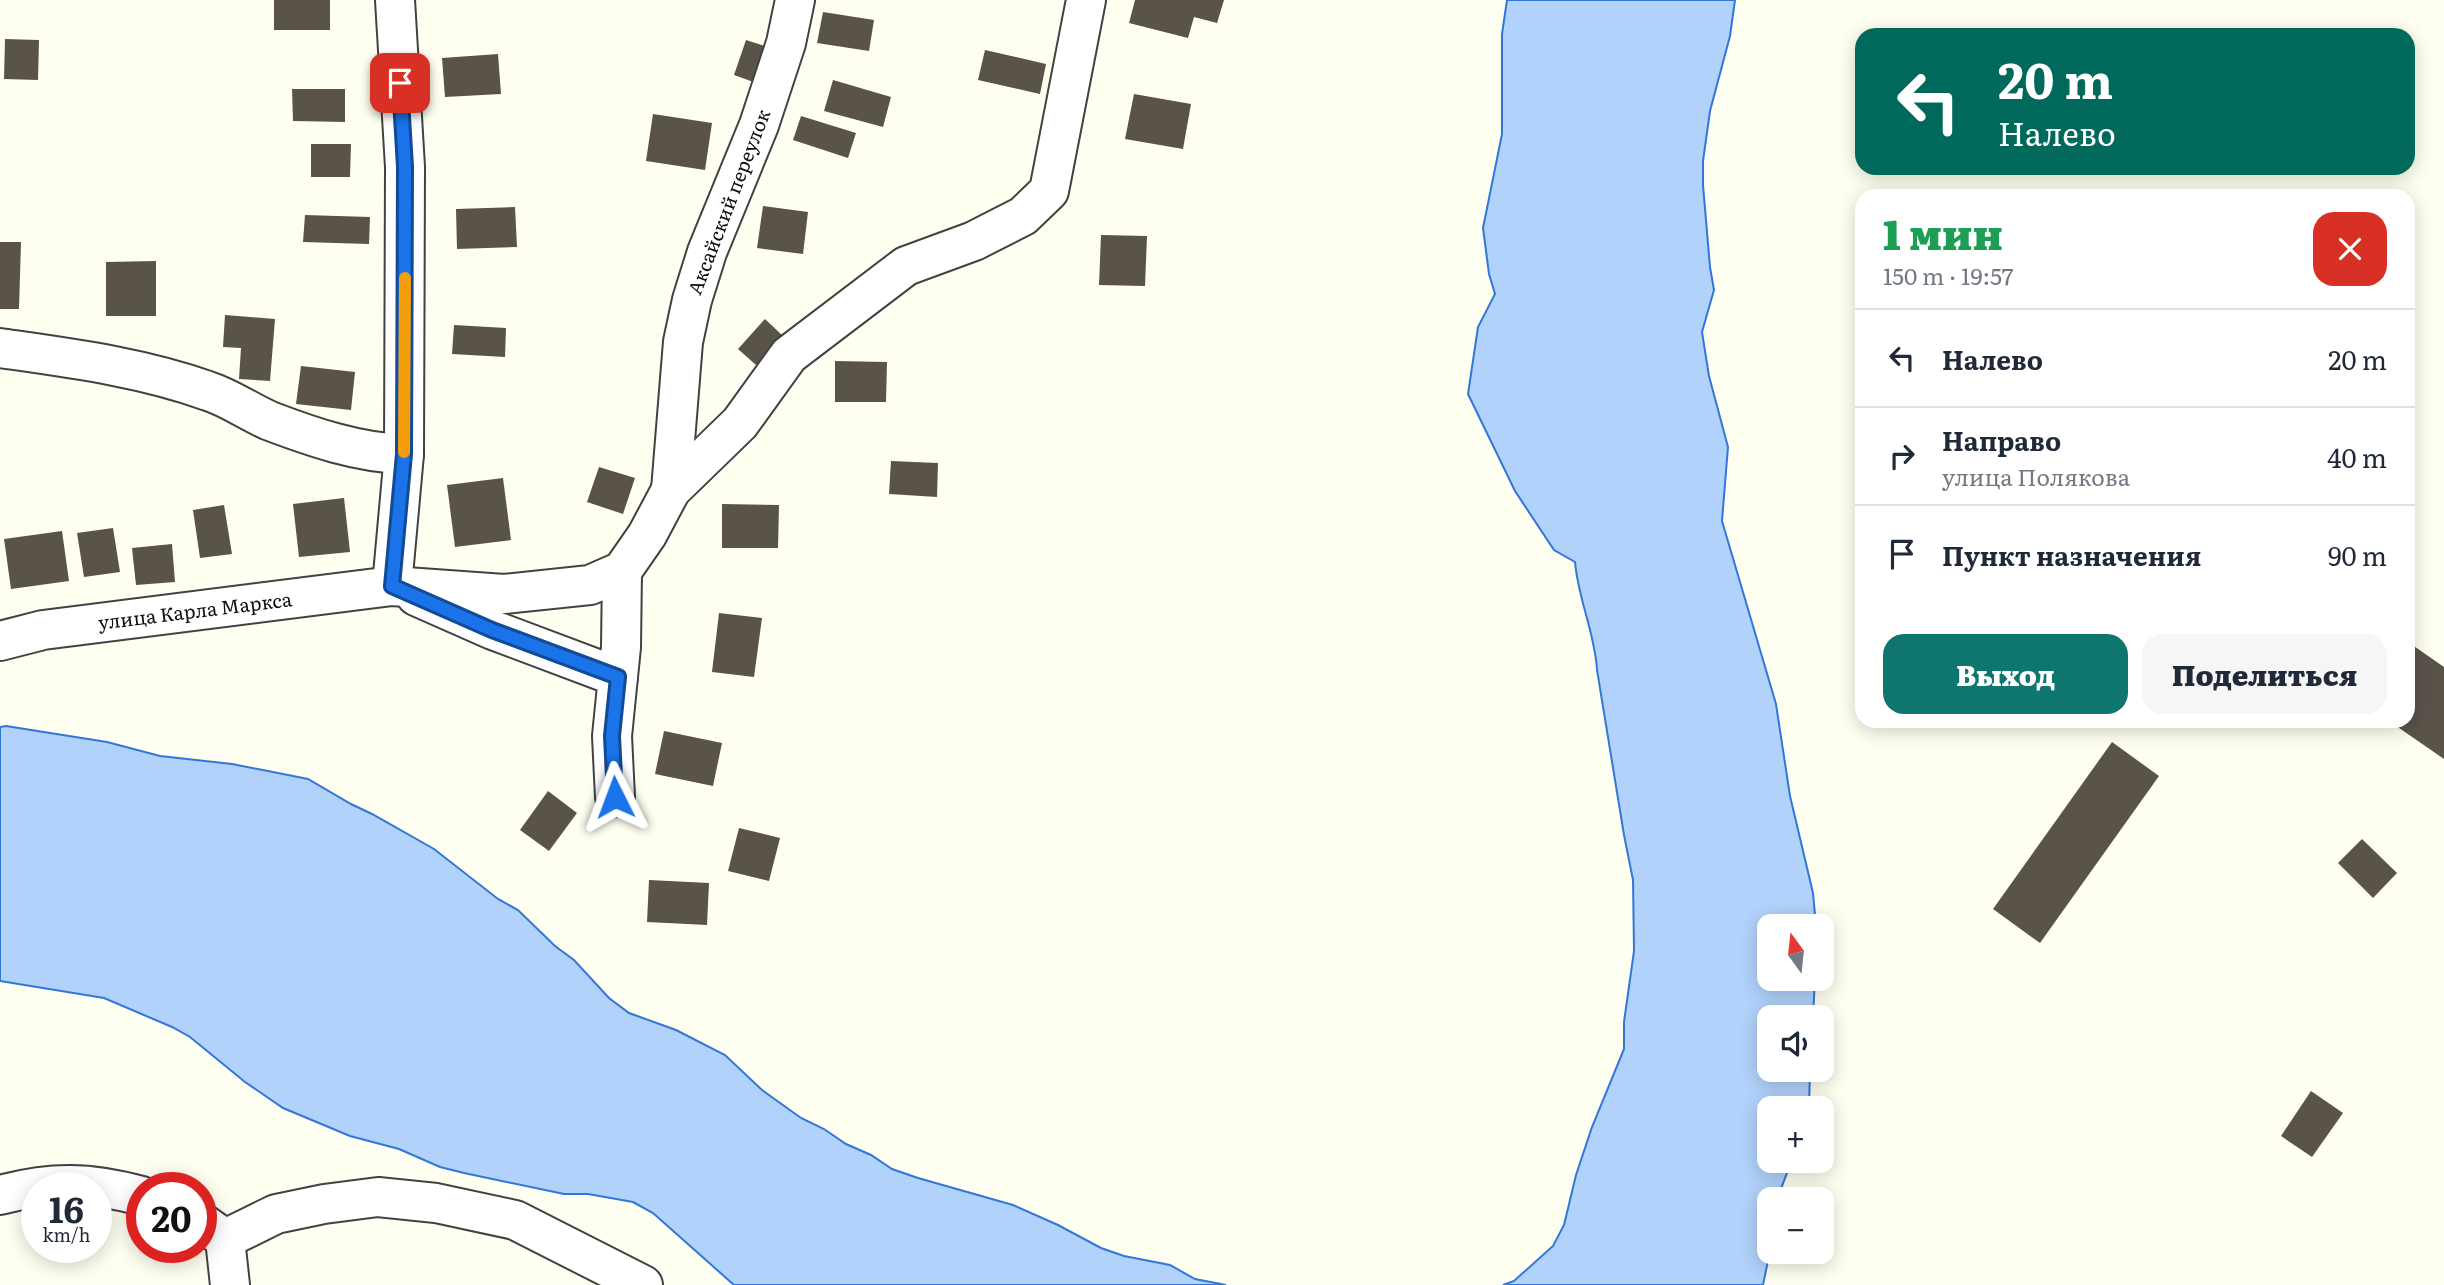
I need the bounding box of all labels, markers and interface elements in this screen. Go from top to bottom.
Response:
text: 20 m [1998,41,2113,114]
pin [370,53,430,113]
icon: left [1883,56,1974,147]
icon: arrive [381,64,419,102]
street label: Аксайский переулок [680,104,777,299]
text: Налево [1998,108,2116,156]
text: 1 мин [1883,201,2003,263]
button: close [2313,212,2387,286]
text: 150 m · 19:57 [1883,258,2013,292]
icon: left [1883,339,1921,377]
text: Налево [1942,339,2043,378]
text: 20 m [2328,339,2387,378]
text: Направо [1942,420,2061,459]
icon: right [1883,437,1921,475]
text: 40 m [2327,437,2387,476]
text: улица Полякова [1942,459,2130,493]
icon: arrive [1883,535,1921,573]
text: Пункт назначения [1942,535,2201,574]
text: 90 m [2328,535,2387,574]
street label: улица Карла Маркса [96,584,294,636]
button: Выход [1883,634,2128,714]
button: Поделиться [2142,634,2387,714]
position arrow [578,760,652,834]
north arrow [1757,914,1834,990]
map controls [1757,914,1834,1264]
button: sound [1757,1005,1834,1082]
button: + [1757,1096,1834,1173]
speed limit sign: 20 [126,1172,217,1263]
text: 16 [49,1182,84,1234]
button: − [1757,1187,1834,1264]
text: km/h [43,1221,90,1248]

